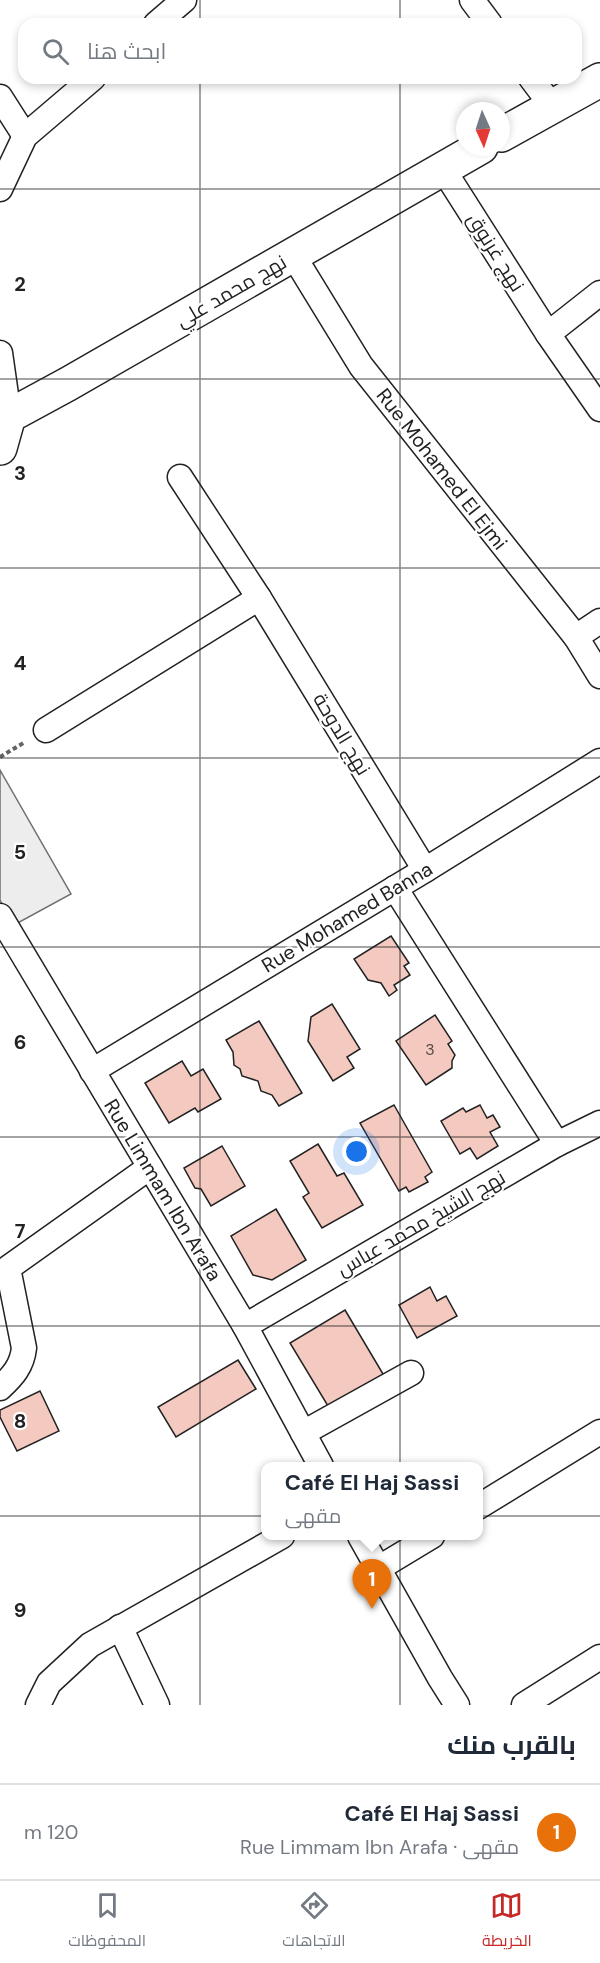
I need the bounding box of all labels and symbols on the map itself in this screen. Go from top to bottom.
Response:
north arrow [456,102,510,156]
street label: نهج غرنوق [461,208,530,297]
street label: نهج محمد علي [171,249,293,336]
text: 2 [14,271,26,297]
street label: Rue Mohamed El Ejmi [371,383,513,555]
text: 3 [14,460,26,486]
text: 4 [14,650,27,676]
street label: نهج الدوحة [306,688,377,780]
text: 5 [14,839,26,865]
street label: Rue Mohamed Banna [257,856,437,978]
text: 6 [14,1029,26,1055]
house number: 3 [425,1039,435,1060]
street label: Rue Limmam Ibn Arafa [98,1094,228,1286]
your location [342,1137,371,1166]
street label: نهج الشيخ محمد عباس [332,1164,511,1283]
text: 7 [15,1218,26,1244]
text: 8 [14,1408,26,1434]
pin: 1 [352,1560,392,1609]
text: 9 [14,1597,26,1623]

